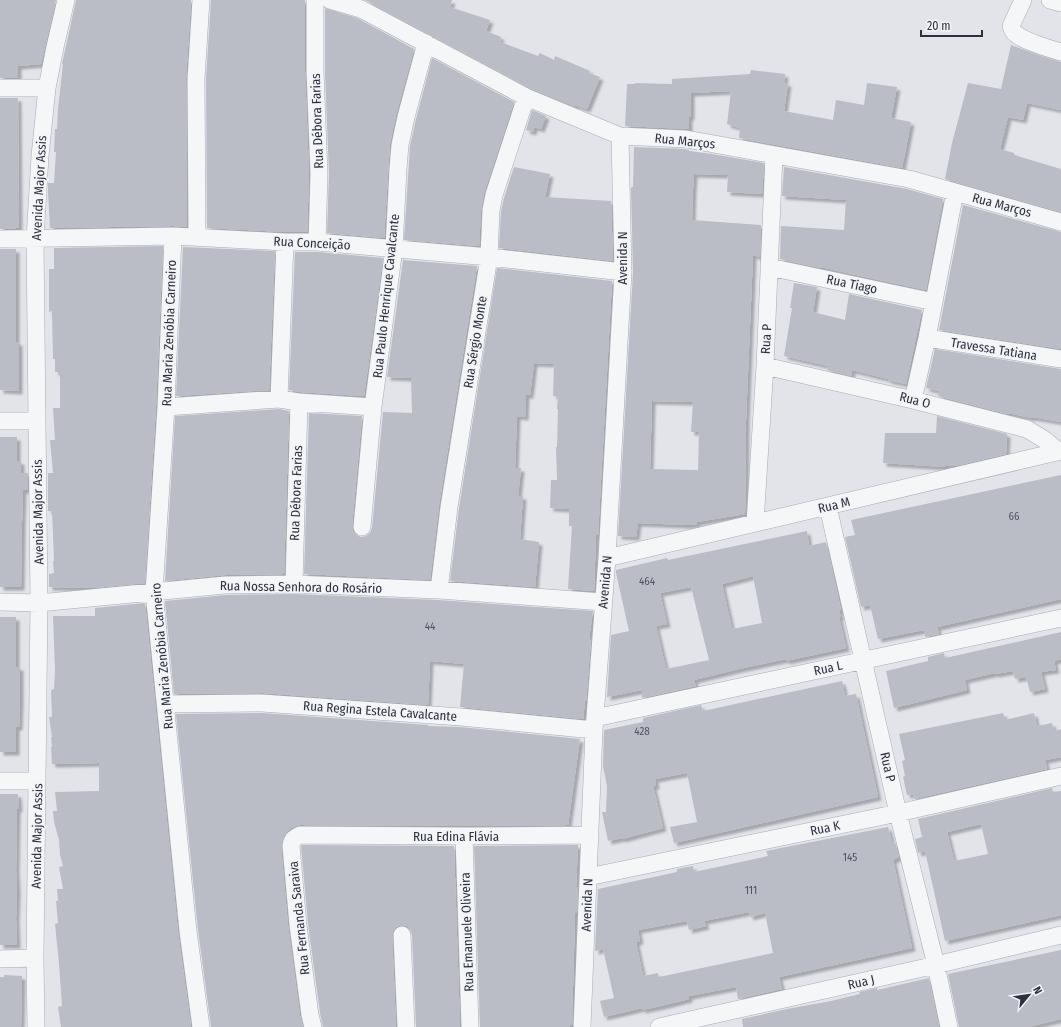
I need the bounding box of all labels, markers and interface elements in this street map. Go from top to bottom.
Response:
scale bar [921,12,982,38]
text: 20 m [927,19,951,33]
street label: Rua Débora Farias [308,73,326,169]
street label: Rua Marços [654,130,716,152]
street label: Avenida Major Assis [29,135,49,241]
street label: Rua Marços [971,190,1034,220]
street label: Rua Paulo Henrique Cavalcante [370,213,402,379]
street label: Avenida N [615,231,630,285]
street label: Rua Conceição [273,233,351,253]
street label: Rua Maria Zenóbia Carneiro [159,259,179,407]
street label: Rua Tiago [825,271,879,297]
street label: Rua Sérgio Monte [460,295,490,389]
street label: Rua P [758,323,774,354]
street label: Travessa Tatiana [950,335,1038,363]
street label: Rua O [898,389,932,411]
street label: Rua Débora Farias [287,445,305,541]
street label: Avenida Major Assis [30,459,46,565]
street label: Rua M [816,494,852,516]
house number: 66 [1009,510,1020,523]
street label: Avenida N [595,555,615,609]
house number: 464 [639,575,656,588]
street label: Rua Nossa Senhora do Rosário [220,578,382,596]
street label: Rua Maria Zenóbia Carneiro [148,582,176,730]
house number: 44 [425,620,436,633]
street label: Rua L [812,658,844,678]
street label: Rua Regina Estela Cavalcante [303,698,457,724]
house number: 428 [634,725,650,738]
street label: Rua P [877,751,899,784]
street label: Avenida Major Assis [29,783,45,889]
street label: Rua K [809,818,841,838]
street label: Rua Edina Flávia [413,829,499,844]
house number: 145 [843,851,857,864]
street label: Rua Fernanda Saraiva [286,860,312,976]
street label: Rua Emanuele Oliveira [457,872,477,992]
street label: Avenida N [579,878,595,932]
house number: 111 [745,884,757,897]
street label: Rua J [846,972,876,992]
north arrow [1009,975,1049,1015]
text: N [1030,984,1045,996]

